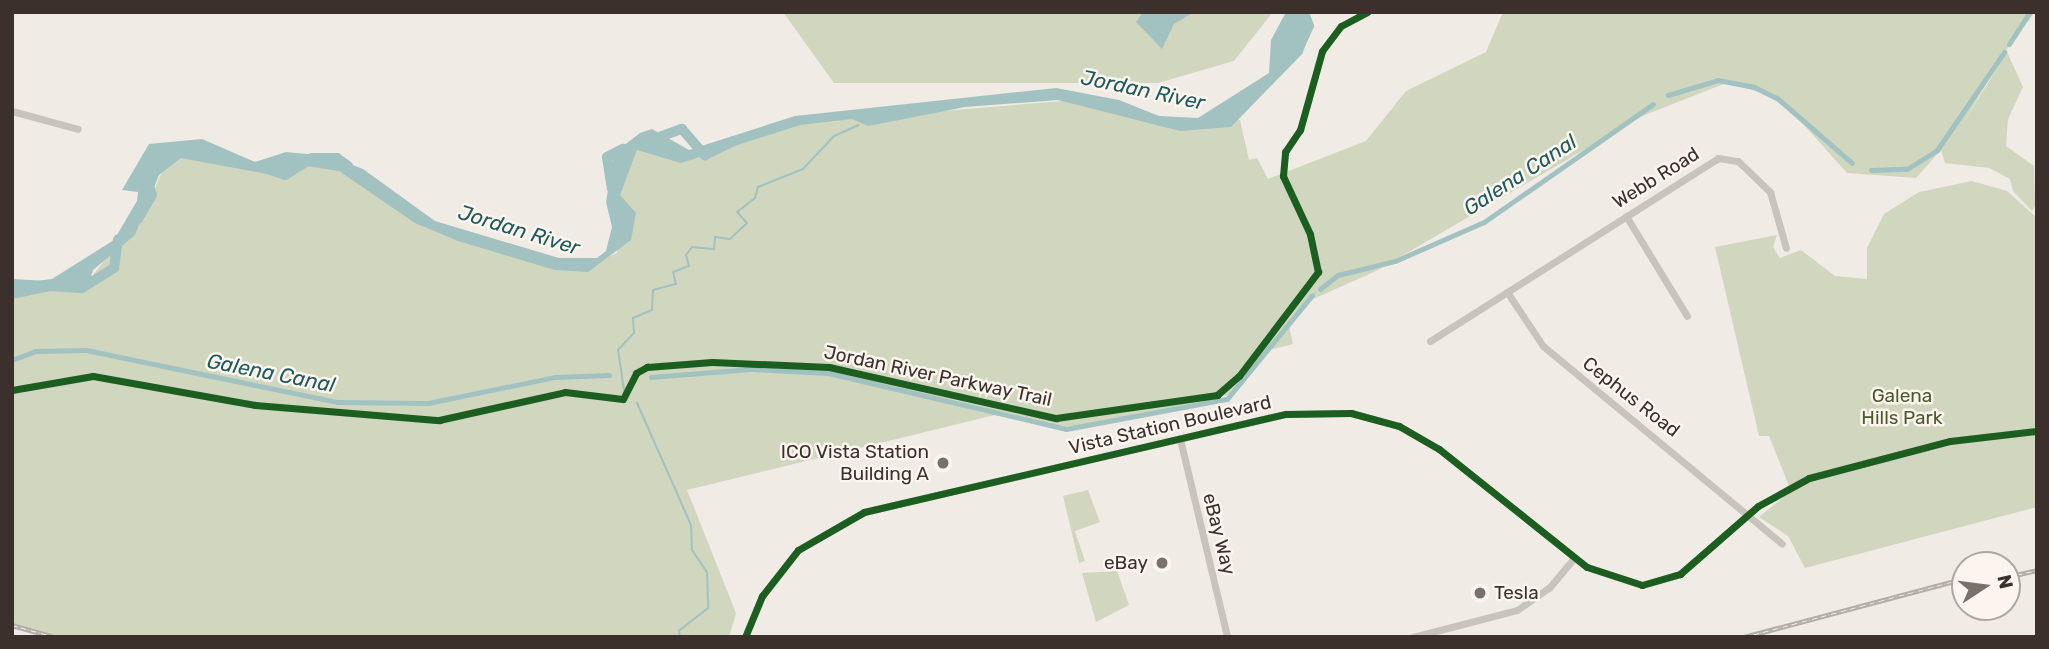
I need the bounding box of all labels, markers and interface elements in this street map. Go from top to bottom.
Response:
water label: Jordan River [1079,65,1207,115]
water label: Galena Canal [1459,129,1581,221]
street label: Webb Road [1609,142,1703,214]
water label: Jordan River [455,200,583,260]
street label: Jordan River Parkway Trail [821,341,1055,411]
water label: Galena Canal [205,348,337,398]
street label: Cephus Road [1578,352,1684,442]
park label: Galena Hills Park [1861,385,1943,429]
street label: Vista Station Boulevard [1067,391,1273,459]
place label: ICO Vista Station Building A [780,441,929,485]
marker: ICO Vista Station Building A [935,455,951,471]
street label: eBay Way [1198,490,1240,578]
north arrow [1951,551,2021,621]
place label: eBay [1104,552,1148,574]
marker: eBay [1154,555,1170,571]
text: N [1992,572,2018,591]
place label: Tesla [1494,582,1539,604]
marker: Tesla [1472,585,1488,601]

